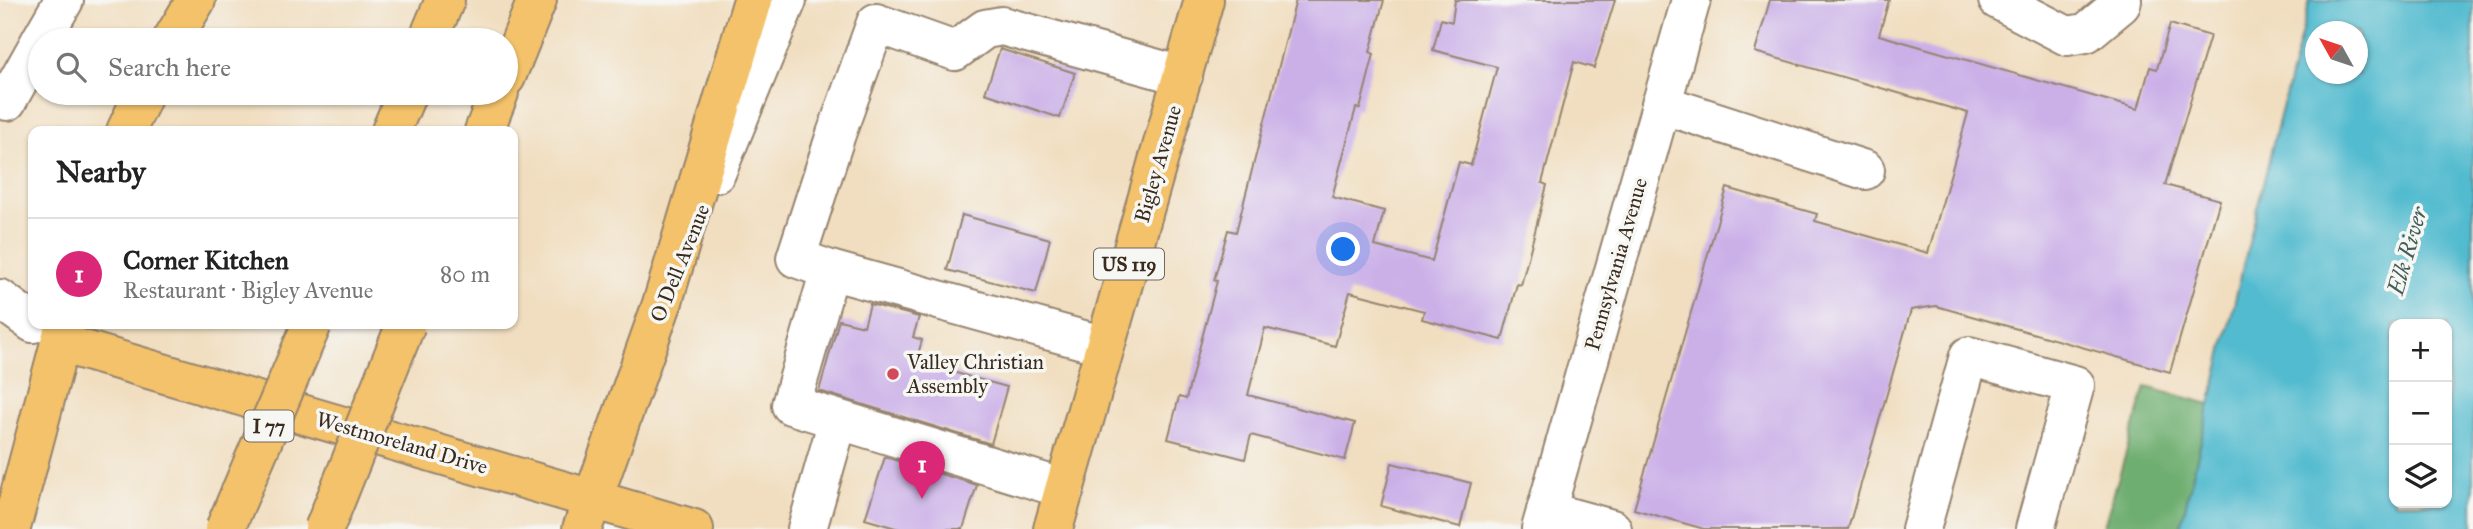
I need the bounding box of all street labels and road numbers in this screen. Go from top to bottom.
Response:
street label: Bigley Avenue [1129,102,1187,226]
street label: Pennsylvania Avenue [1579,174,1653,353]
street label: O Dell Avenue [645,200,716,326]
road number: US 119 [1094,248,1164,280]
street label: Westmoreland Drive [313,406,491,480]
road number: I 77 [244,410,294,442]

